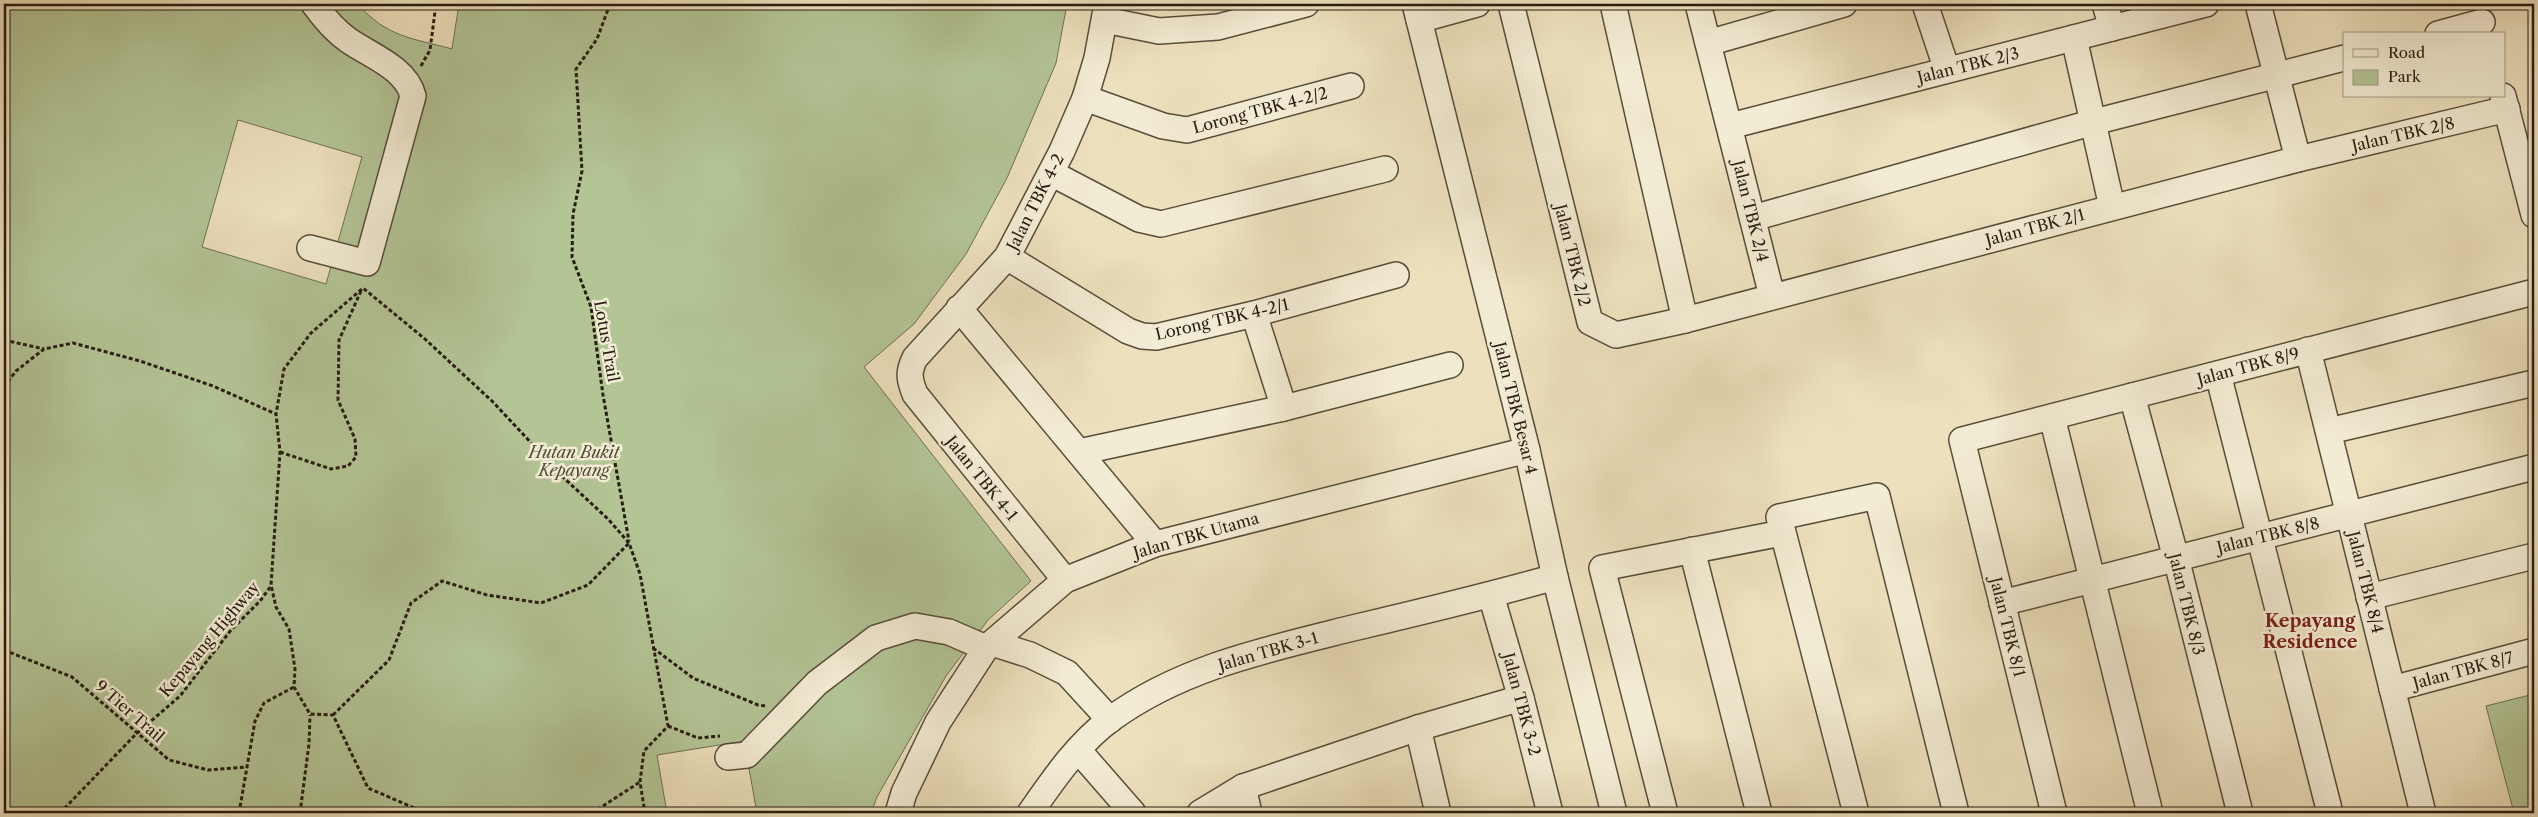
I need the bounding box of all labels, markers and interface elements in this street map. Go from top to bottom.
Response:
legend [2343,32,2506,98]
street label: Jalan TBK 2/3 [1912,43,2021,88]
text: Road [2388,43,2425,62]
text: Park [2388,67,2422,86]
street label: Lorong TBK 4-2/2 [1190,82,1330,138]
street label: Jalan TBK 2/8 [2347,112,2456,156]
street label: Jalan TBK 4-2 [1001,150,1068,256]
street label: Jalan TBK 2/4 [1728,155,1773,264]
street label: Jalan TBK 2/2 [1550,199,1595,308]
street label: Jalan TBK 2/1 [1980,204,2087,251]
street label: Lorong TBK 4-2/1 [1153,294,1291,344]
street label: Lotus Trail [590,299,624,384]
street label: Jalan TBK Besar 4 [1489,337,1542,476]
street label: Jalan TBK 8/9 [2192,343,2301,390]
street label: Jalan TBK 4-1 [940,429,1022,525]
park label: Hutan Bukit Kepayang [527,442,621,480]
street label: Jalan TBK Utama [1128,507,1262,563]
street label: Jalan TBK 8/8 [2212,513,2321,558]
street label: Jalan TBK 8/4 [2343,526,2388,635]
street label: Jalan TBK 8/3 [2164,548,2209,657]
street label: Jalan TBK 8/1 [1985,572,2030,679]
street label: Kepayang Highway [155,576,264,701]
district label: Kepayang Residence [2262,610,2358,653]
street label: Jalan TBK 3-1 [1213,627,1321,676]
street label: Jalan TBK 3-2 [1498,647,1545,758]
street label: Jalan TBK 8/7 [2408,647,2516,694]
street label: 9 Tier Trail [91,676,169,747]

